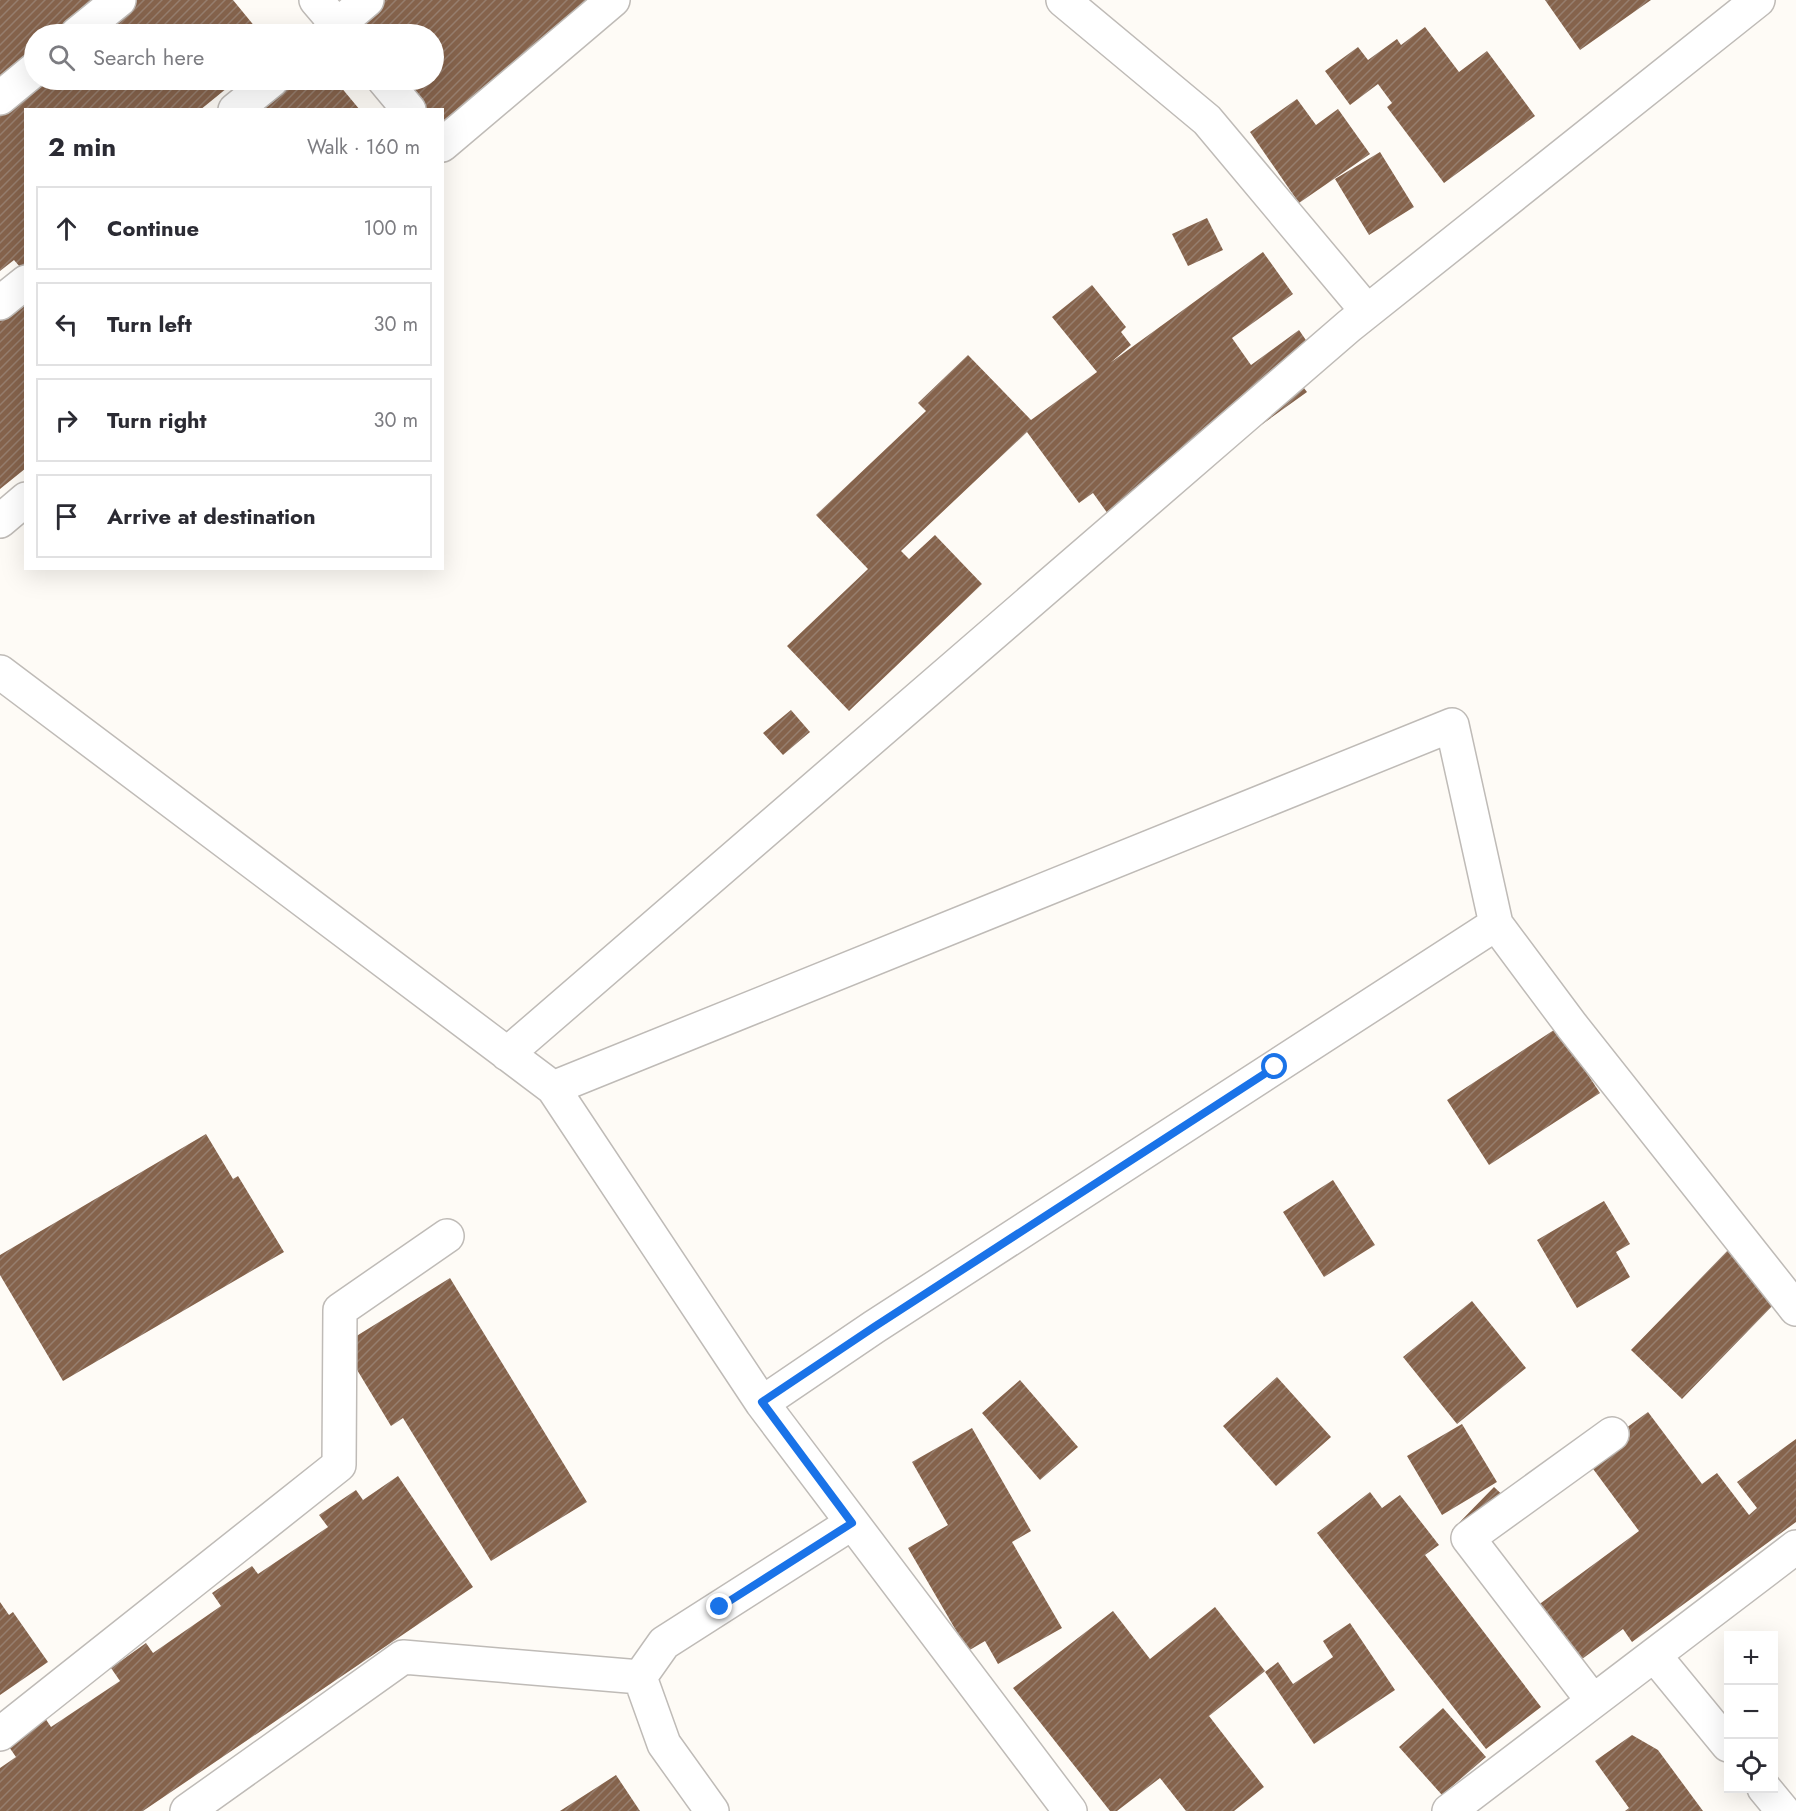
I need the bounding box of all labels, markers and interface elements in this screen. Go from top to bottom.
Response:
search box [24,24,444,90]
icon: search [45,41,78,74]
text: Search here [93,41,204,73]
text: 2 min [48,128,116,166]
text: Walk · 160 m [307,133,420,162]
icon: ahead [50,212,83,245]
text: Continue [107,212,199,244]
text: 100 m [363,214,418,243]
icon: left [50,308,83,341]
text: Turn left [107,308,192,340]
text: 30 m [373,310,418,339]
icon: right [50,404,83,437]
text: Turn right [107,404,207,436]
text: 30 m [373,406,418,435]
icon: arrive [50,500,83,533]
text: Arrive at destination [107,500,316,532]
route start [1261,1053,1287,1079]
route end [706,1593,732,1619]
map controls [1724,1631,1778,1793]
button: + [1724,1631,1778,1685]
button: − [1724,1685,1778,1739]
button: locate [1724,1739,1778,1793]

